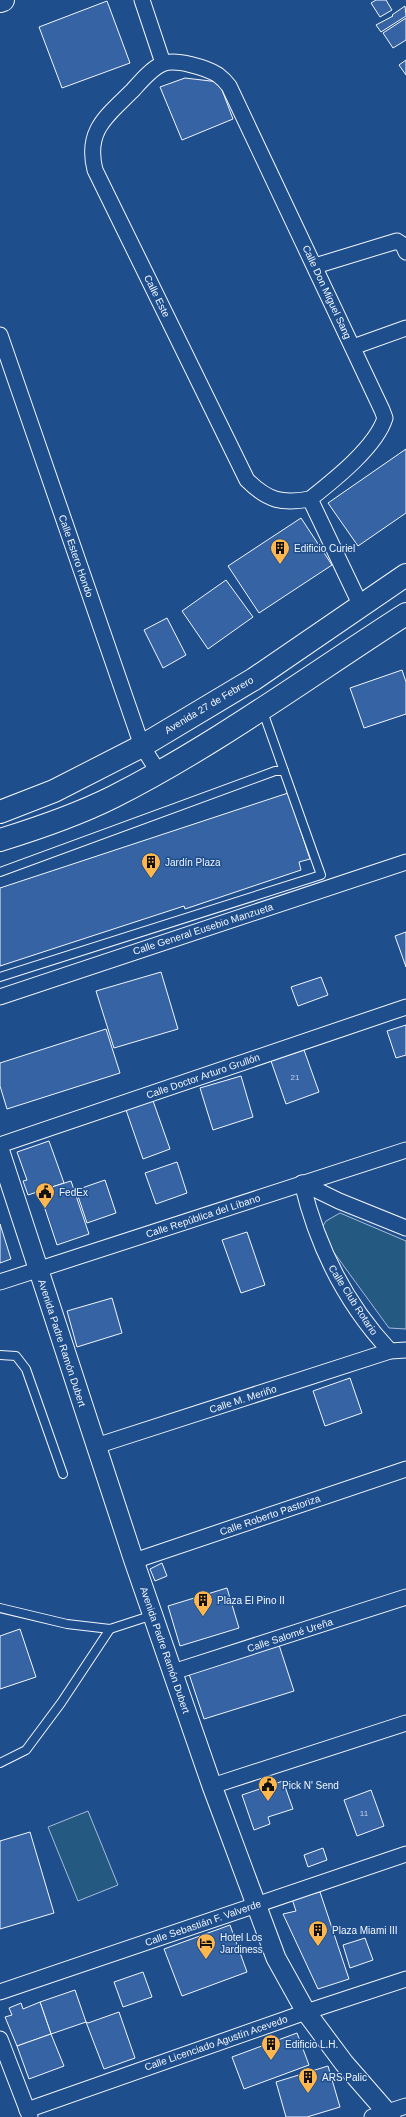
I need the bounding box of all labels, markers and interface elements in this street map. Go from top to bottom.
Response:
street label: Calle Don Miguel Sang [300,243,354,341]
street label: Calle Este [142,273,172,319]
street label: Calle Estero Hondo [57,513,95,599]
building icon: Edificio Curiel [269,537,291,565]
place label: Edificio Curiel [294,543,355,554]
street label: Avenida 27 de Febrero [163,674,256,736]
building icon: Jardín Plaza [140,851,162,879]
place label: Jardín Plaza [165,857,221,868]
street label: Calle General Eusebio Manzueta [132,901,275,957]
street label: Calle Doctor Arturo Grullón [145,1051,261,1101]
house number: 21 [291,1073,300,1082]
public building icon: FedEx [34,1181,56,1209]
place label: FedEx [59,1187,88,1198]
street label: Calle República del Líbano [144,1192,262,1240]
street label: Calle Club Rotario [326,1263,380,1337]
street label: Avenida Padre Ramón Dubert [36,1278,88,1408]
street label: Calle M. Meriño [208,1383,278,1415]
street label: Calle Roberto Pastoriza [218,1492,322,1537]
street label: Avenida Padre Ramón Dubert [138,1585,192,1715]
building icon: Plaza El Pino II [192,1589,214,1617]
place label: Plaza El Pino II [217,1595,285,1606]
street label: Calle Salomé Ureña [246,1616,335,1654]
public building icon: Pick N' Send [257,1774,279,1802]
place label: Pick N' Send [282,1780,339,1791]
house number: 11 [360,1809,369,1818]
street label: Calle Sebastián F. Valverde [143,1898,263,1948]
building icon: Plaza Miami III [307,1919,329,1947]
place label: Plaza Miami III [332,1925,398,1936]
hotel icon: Hotel Los Jardiness [195,1932,217,1960]
place label: Hotel Los Jardiness [220,1932,263,1955]
street label: Calle Licenciado Agustín Acevedo [143,2013,289,2073]
building icon: Edificio L.H. [260,2033,282,2061]
place label: Edificio L.H. [285,2039,338,2050]
building icon: ARS Palic [297,2066,319,2094]
place label: ARS Palic [322,2072,367,2083]

